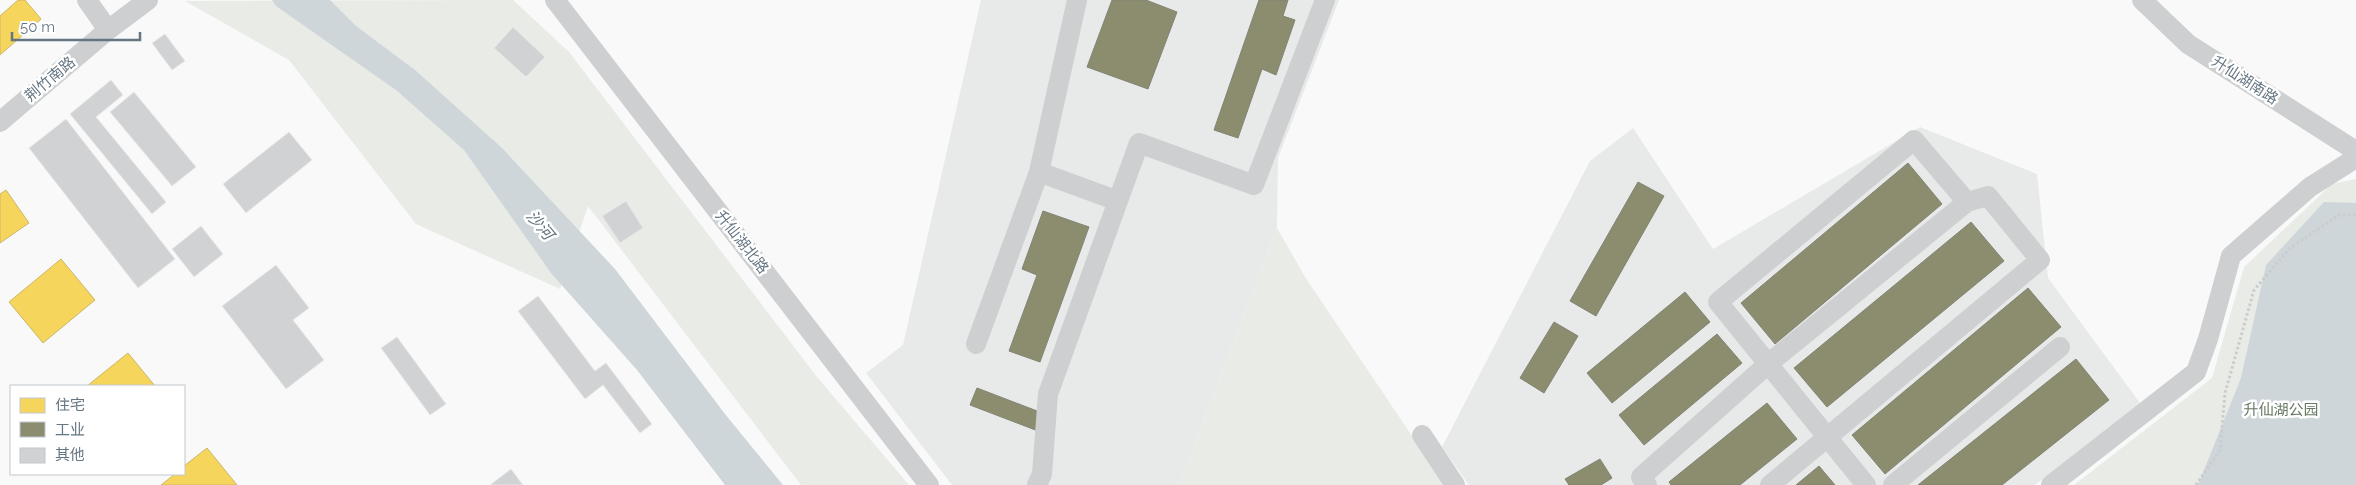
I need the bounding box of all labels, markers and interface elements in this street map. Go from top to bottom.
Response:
scale bar [12,10,140,42]
text: 50 m [20,18,55,36]
street label: 升仙湖南路 [2209,52,2281,108]
street label: 荆竹南路 [21,53,79,105]
water label: 沙河 [522,207,559,246]
street label: 升仙湖北路 [712,207,772,277]
legend [10,385,185,475]
text: 住宅 [55,396,85,414]
park label: 升仙湖公园 [2243,401,2319,419]
text: 工业 [55,421,85,439]
text: 其他 [55,446,85,464]

